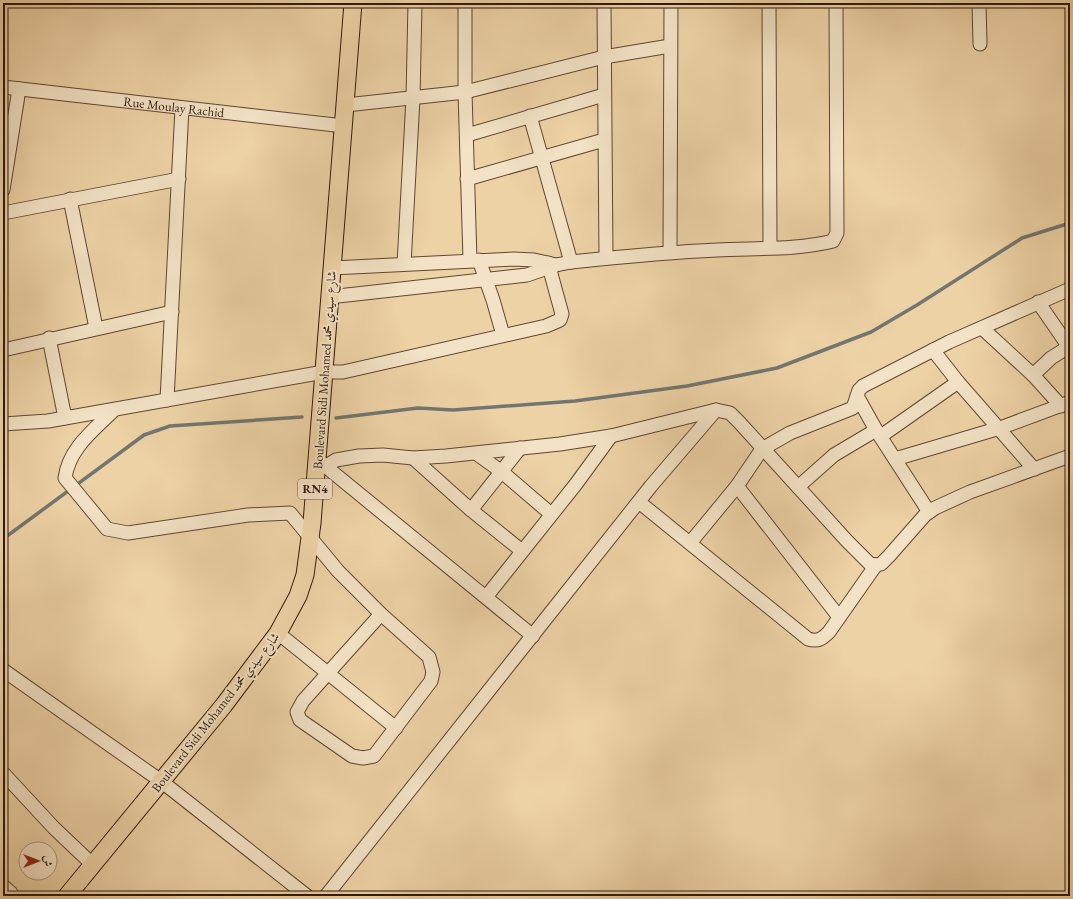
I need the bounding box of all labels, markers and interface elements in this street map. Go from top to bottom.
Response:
street label: Rue Moulay Rachid [123,93,226,121]
street label: Boulevard Sidi Mohamed شارع سيدي محمد [309,270,343,470]
road number: RN4 [298,479,332,499]
street label: Boulevard Sidi Mohamed شارع سيدي محمد [148,629,286,798]
north arrow [18,841,58,881]
text: ش [41,856,55,867]

